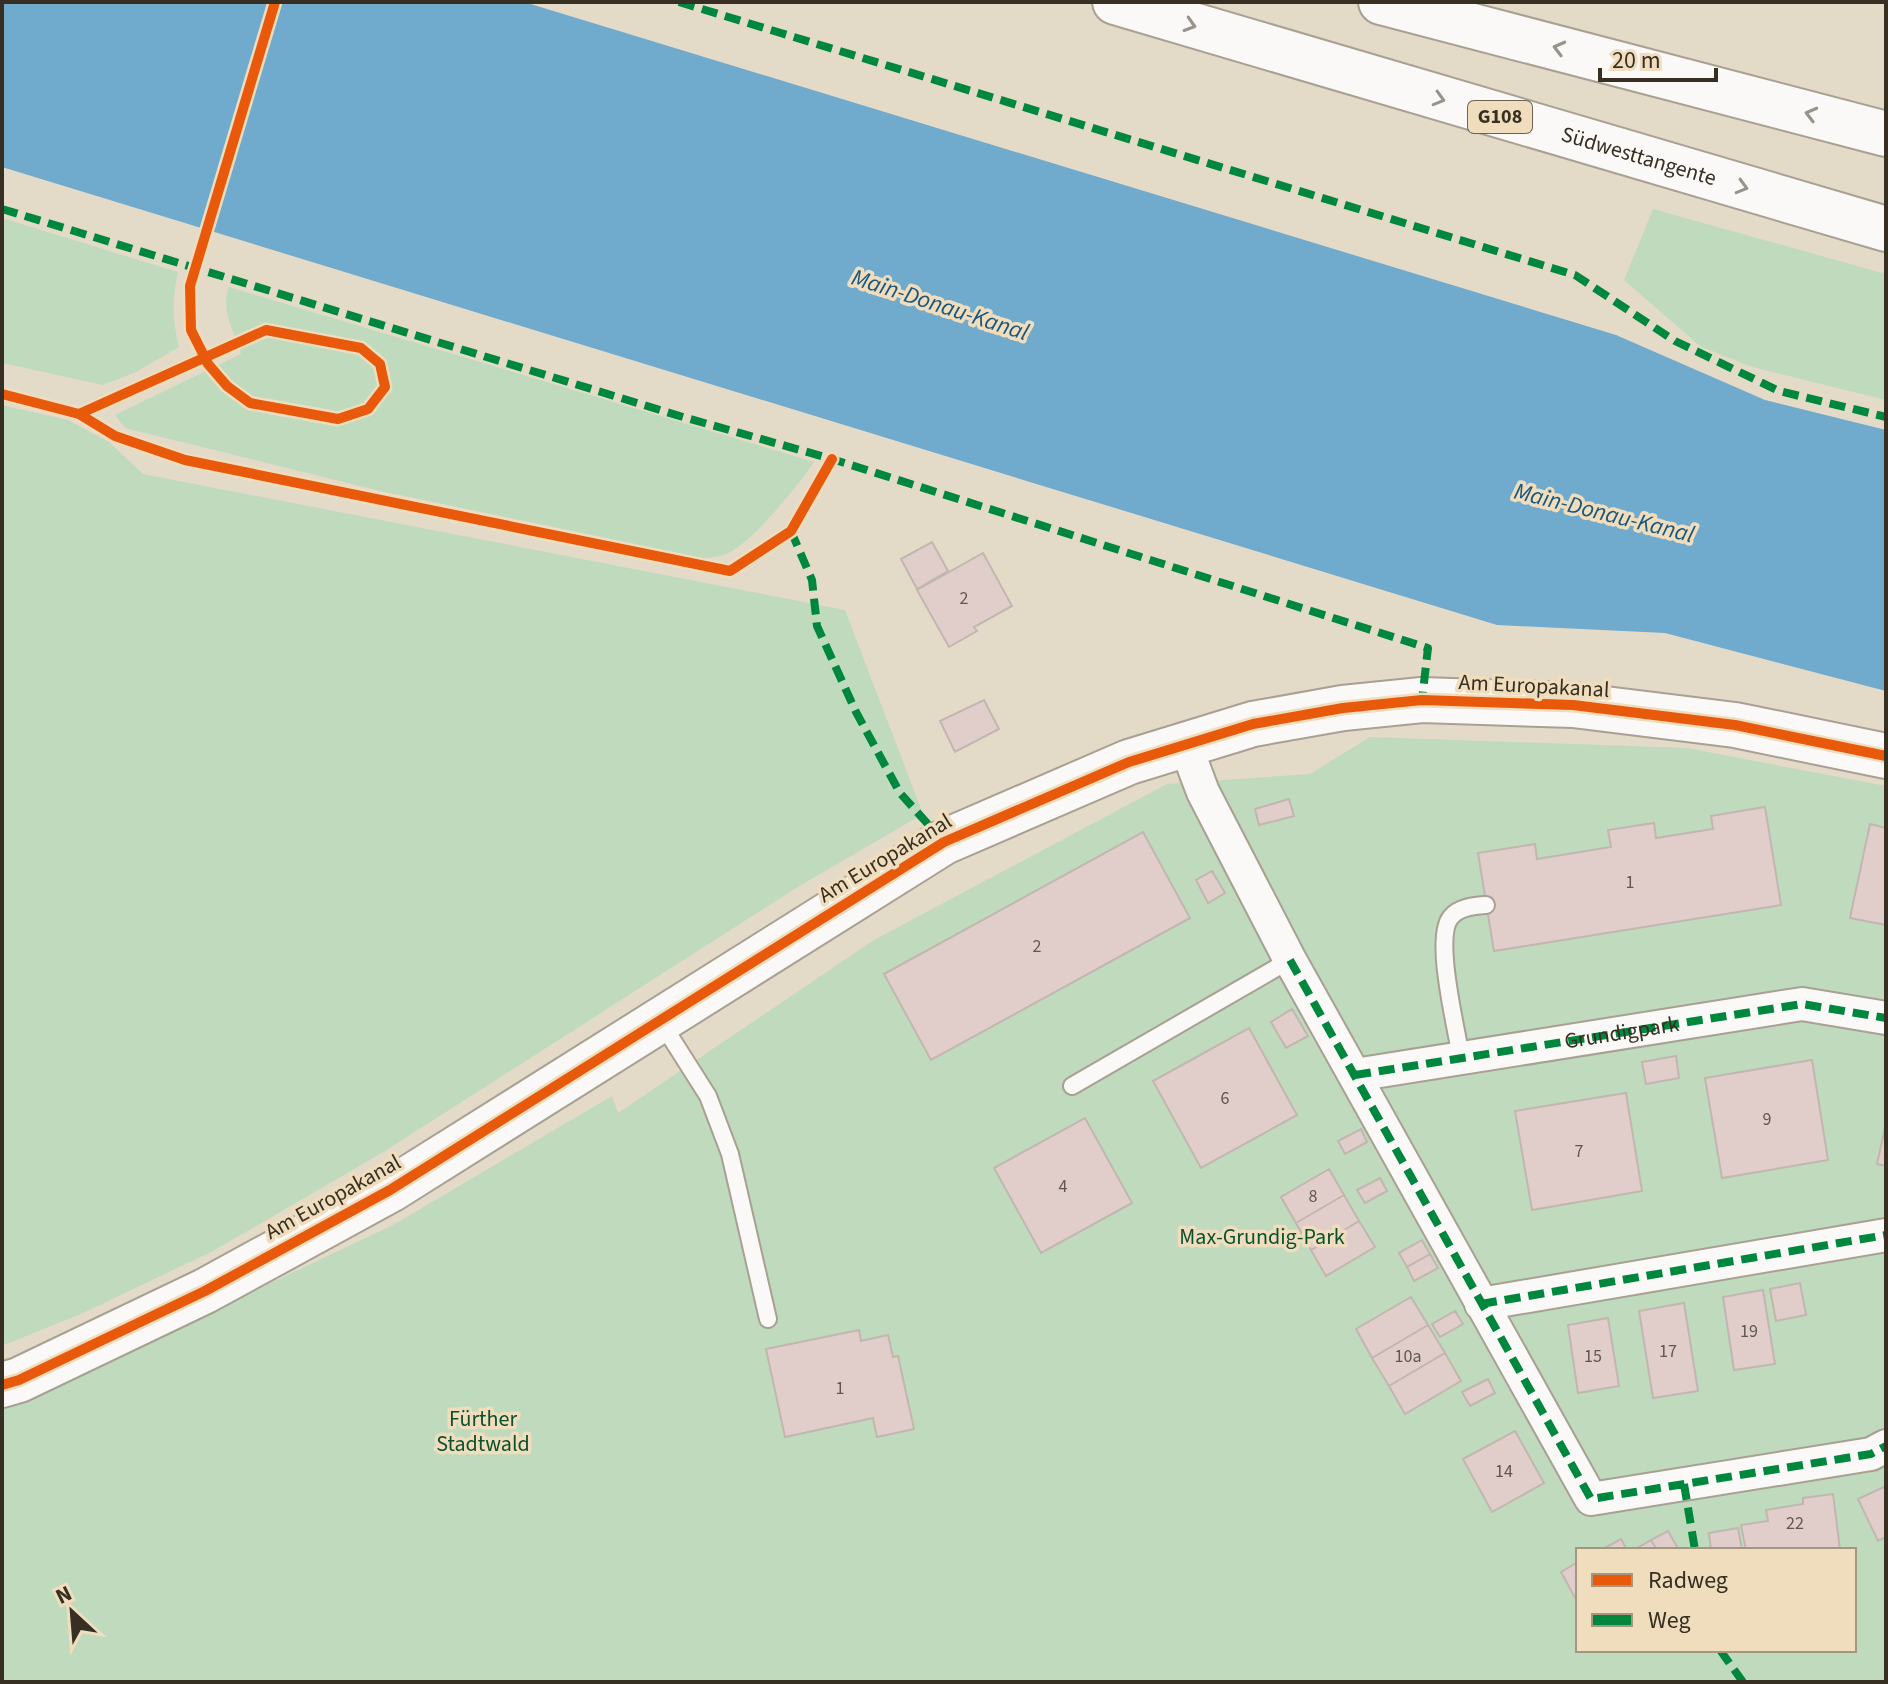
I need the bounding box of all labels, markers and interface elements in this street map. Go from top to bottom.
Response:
one-way arrow [1182,16,1196,32]
scale bar [1600,32,1716,82]
one-way arrow [1552,41,1566,58]
text: 20 m [1612,43,1661,78]
one-way arrow [1431,90,1445,106]
road number: G108 [1468,101,1532,133]
one-way arrow [1804,107,1818,124]
street label: Südwesttangente [1557,118,1720,194]
one-way arrow [1735,178,1749,194]
water label: Main-Donau-Kanal [847,260,1033,350]
water label: Main-Donau-Kanal [1510,474,1698,552]
house number: 2 [960,586,969,611]
street label: Am Europakanal [1458,666,1610,706]
street label: Am Europakanal [812,805,958,911]
house number: 1 [1626,870,1634,895]
house number: 2 [1033,934,1042,959]
street label: Grundigpark [1562,1008,1681,1058]
house number: 6 [1221,1086,1230,1111]
house number: 9 [1763,1107,1772,1132]
house number: 7 [1575,1139,1584,1164]
street label: Am Europakanal [259,1146,407,1248]
house number: 4 [1059,1174,1068,1199]
house number: 8 [1309,1184,1318,1209]
park label: Max-Grundig-Park [1179,1221,1345,1253]
house number: 19 [1740,1319,1758,1344]
house number: 17 [1659,1339,1677,1364]
house number: 10a [1395,1344,1421,1369]
house number: 15 [1584,1344,1602,1369]
house number: 1 [836,1376,844,1401]
park label: Fürther Stadtwald [436,1403,530,1460]
house number: 14 [1495,1459,1513,1484]
house number: 22 [1786,1511,1804,1536]
legend [1576,1548,1856,1652]
text: Radweg [1648,1563,1728,1598]
north arrow [32,1572,112,1652]
text: N [50,1577,77,1613]
text: Weg [1648,1603,1691,1638]

